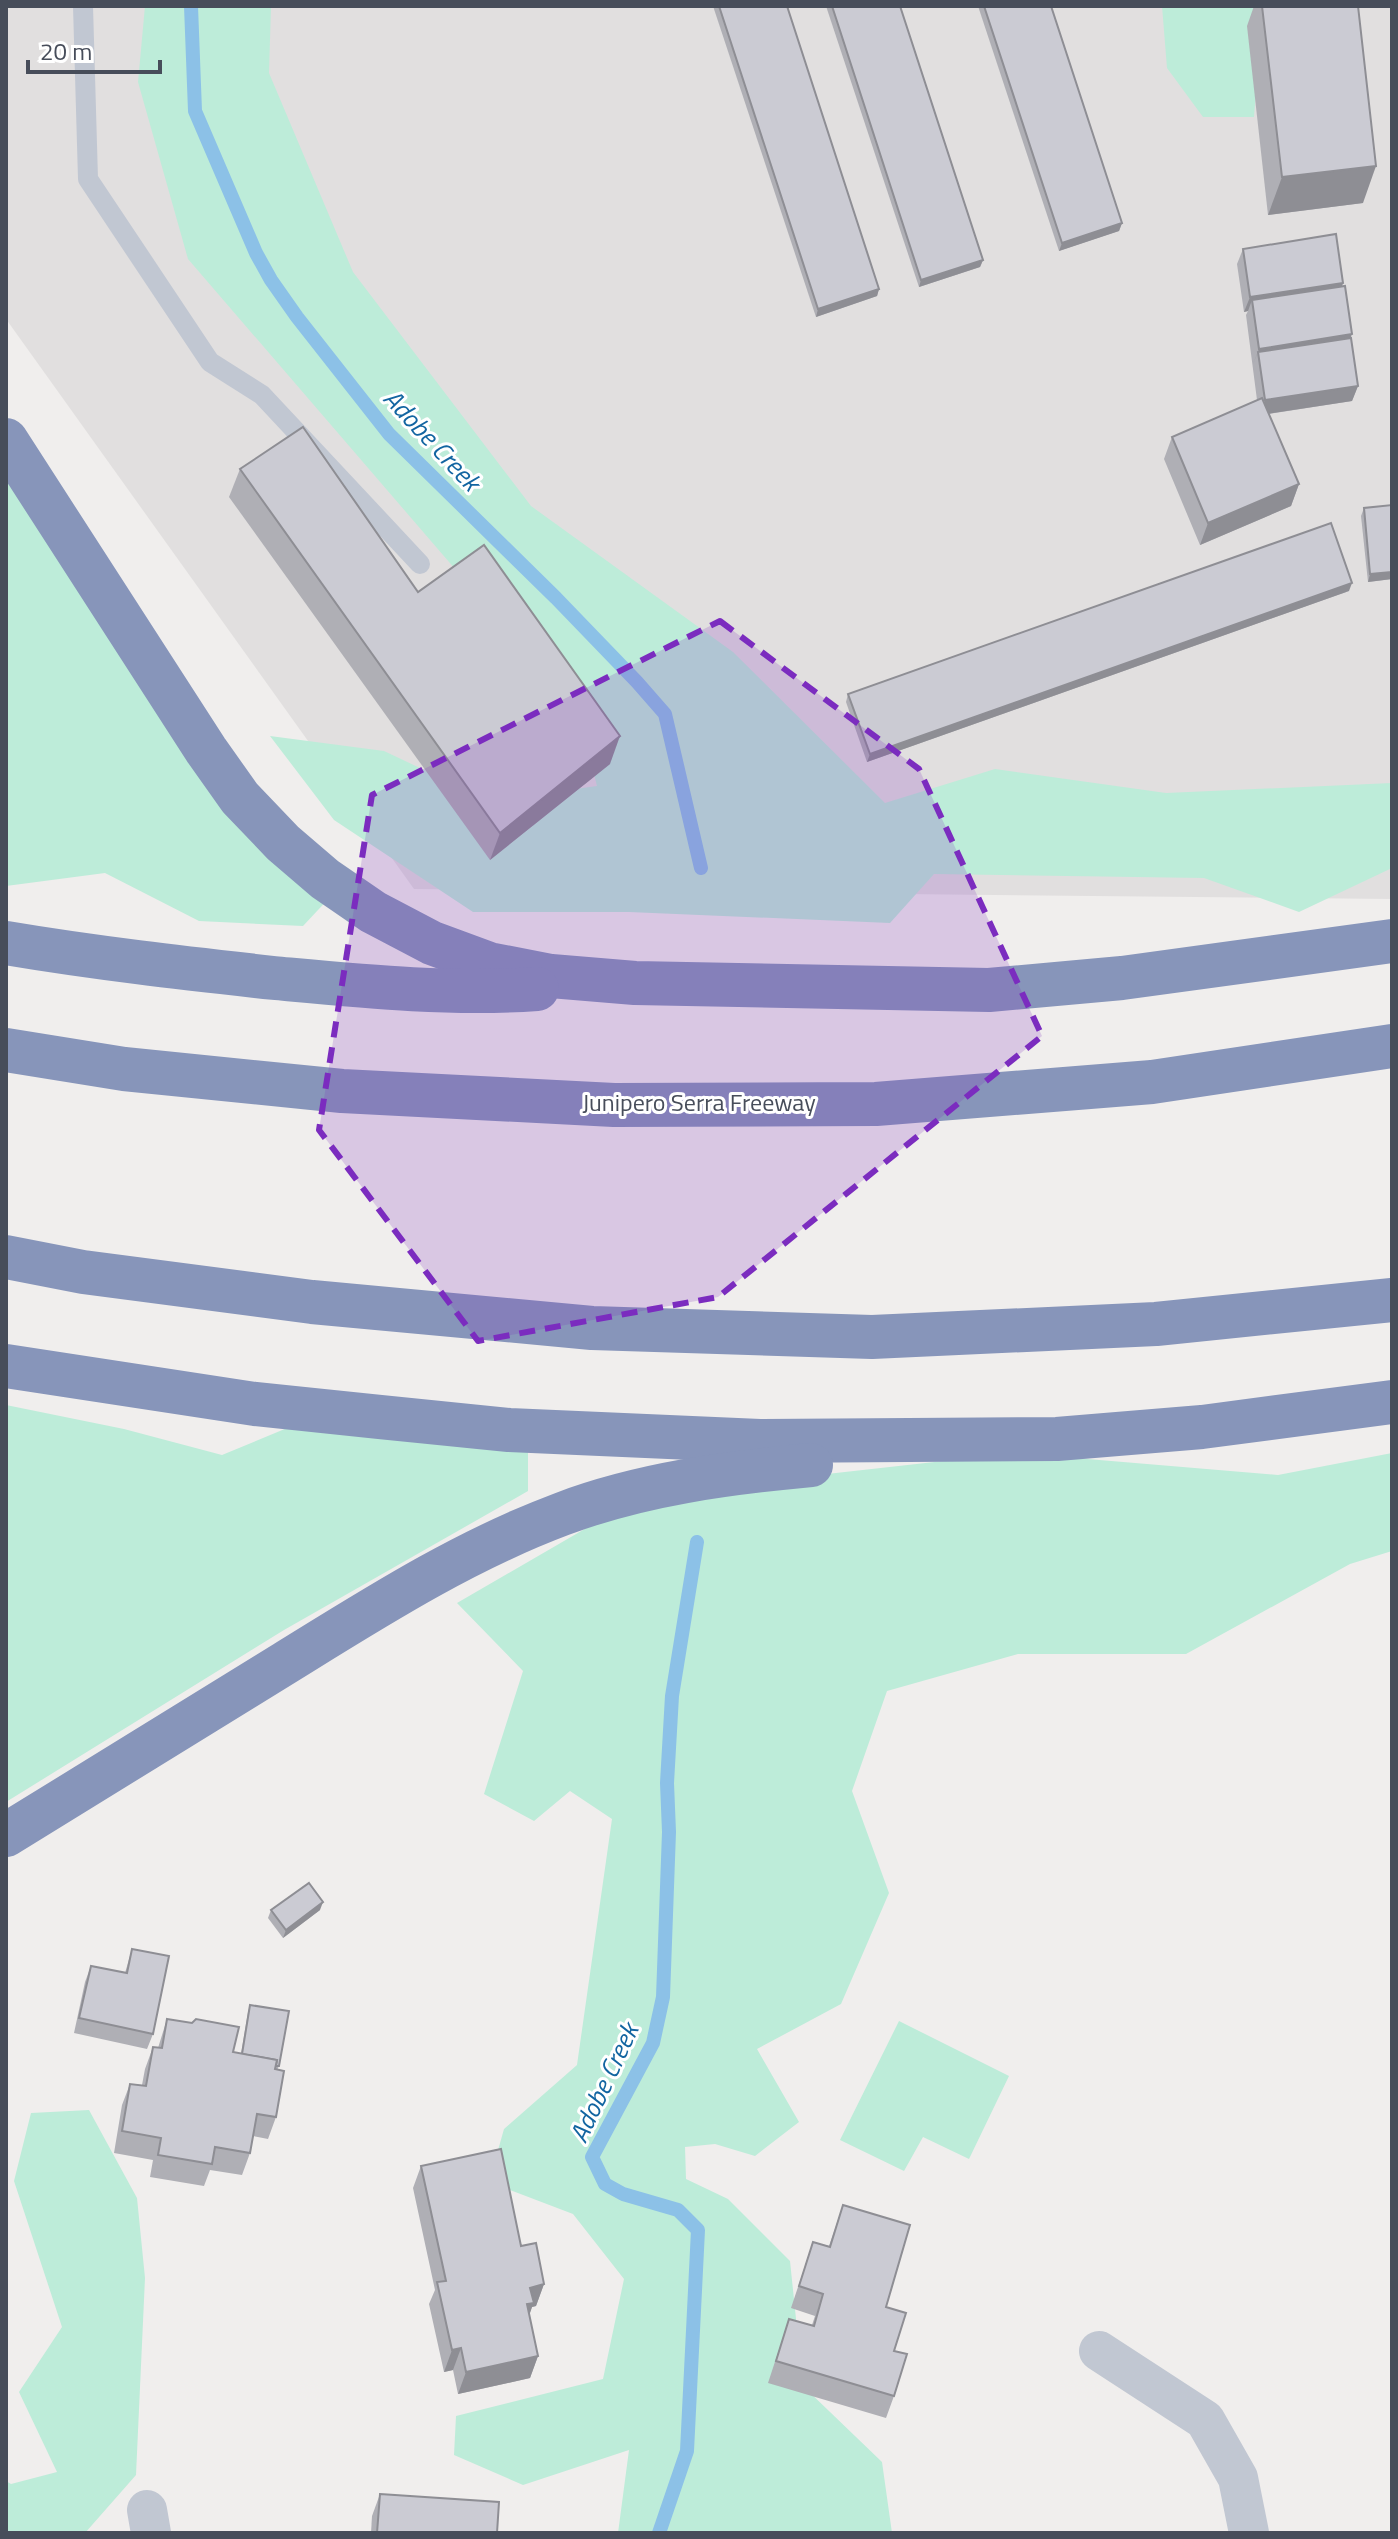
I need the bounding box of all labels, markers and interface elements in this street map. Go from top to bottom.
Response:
scale bar [28,24,160,74]
text: 20 m [40,33,92,69]
water label: Adobe Creek [375,380,492,502]
street label: Junipero Serra Freeway [582,1084,816,1120]
water label: Adobe Creek [559,2014,650,2149]

